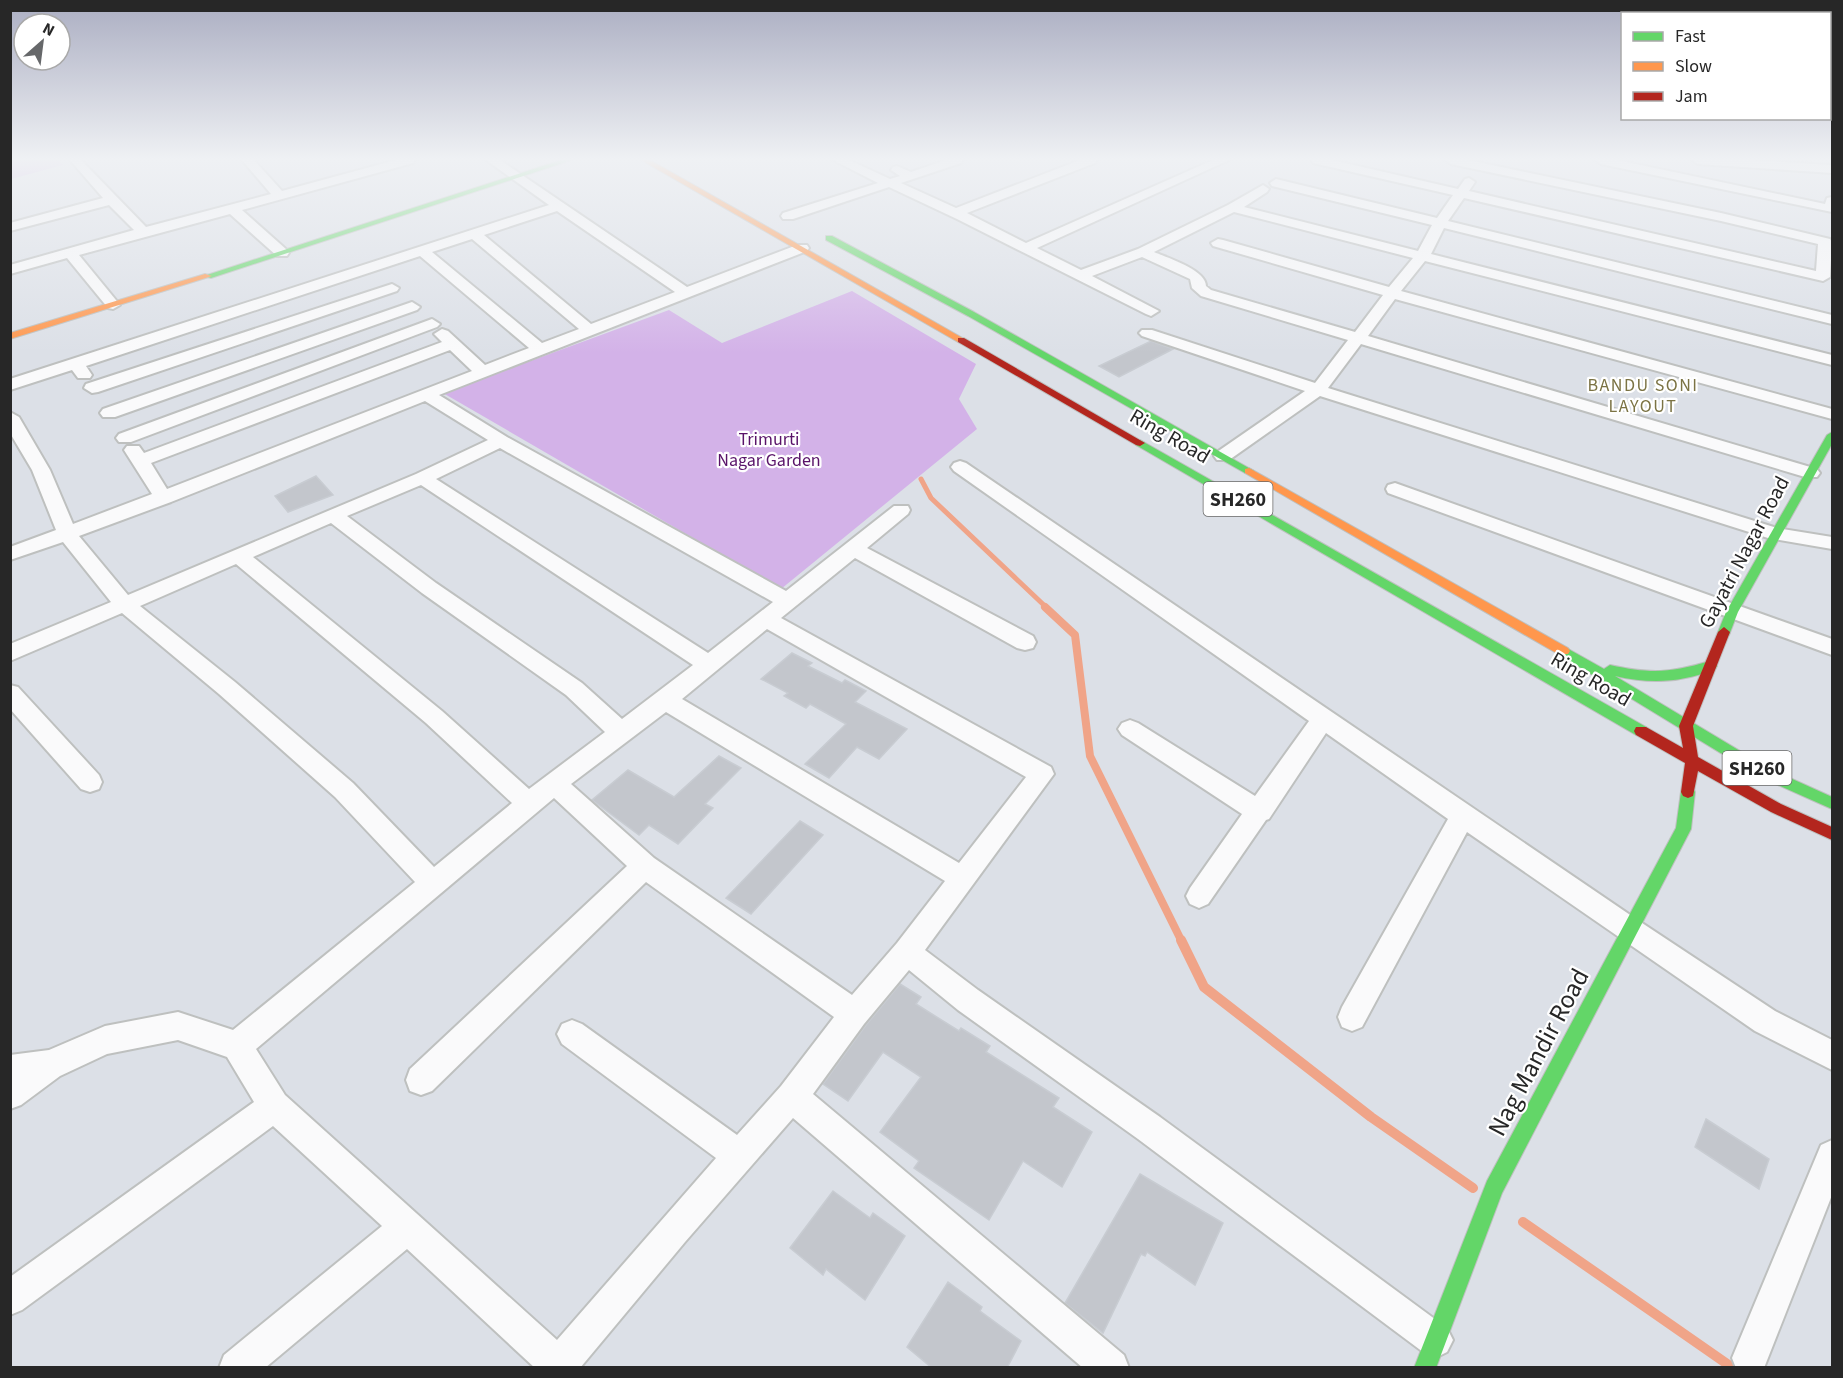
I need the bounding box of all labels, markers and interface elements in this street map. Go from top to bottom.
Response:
north arrow [12,12,72,72]
legend [1621,12,1831,120]
text: N [39,17,58,42]
text: Fast [1675,24,1706,49]
text: Slow [1675,54,1712,79]
text: Jam [1675,84,1708,109]
district label: BANDU SONI LAYOUT [1587,373,1699,419]
street label: Ring Road [1124,401,1216,471]
park label: Trimurti Nagar Garden [717,427,821,473]
street label: Gayatri Nagar Road [1691,471,1797,633]
road number: SH260 [1204,482,1272,516]
street label: Ring Road [1545,644,1637,714]
road number: SH260 [1722,751,1792,785]
street label: Nag Mandir Road [1479,962,1598,1143]

